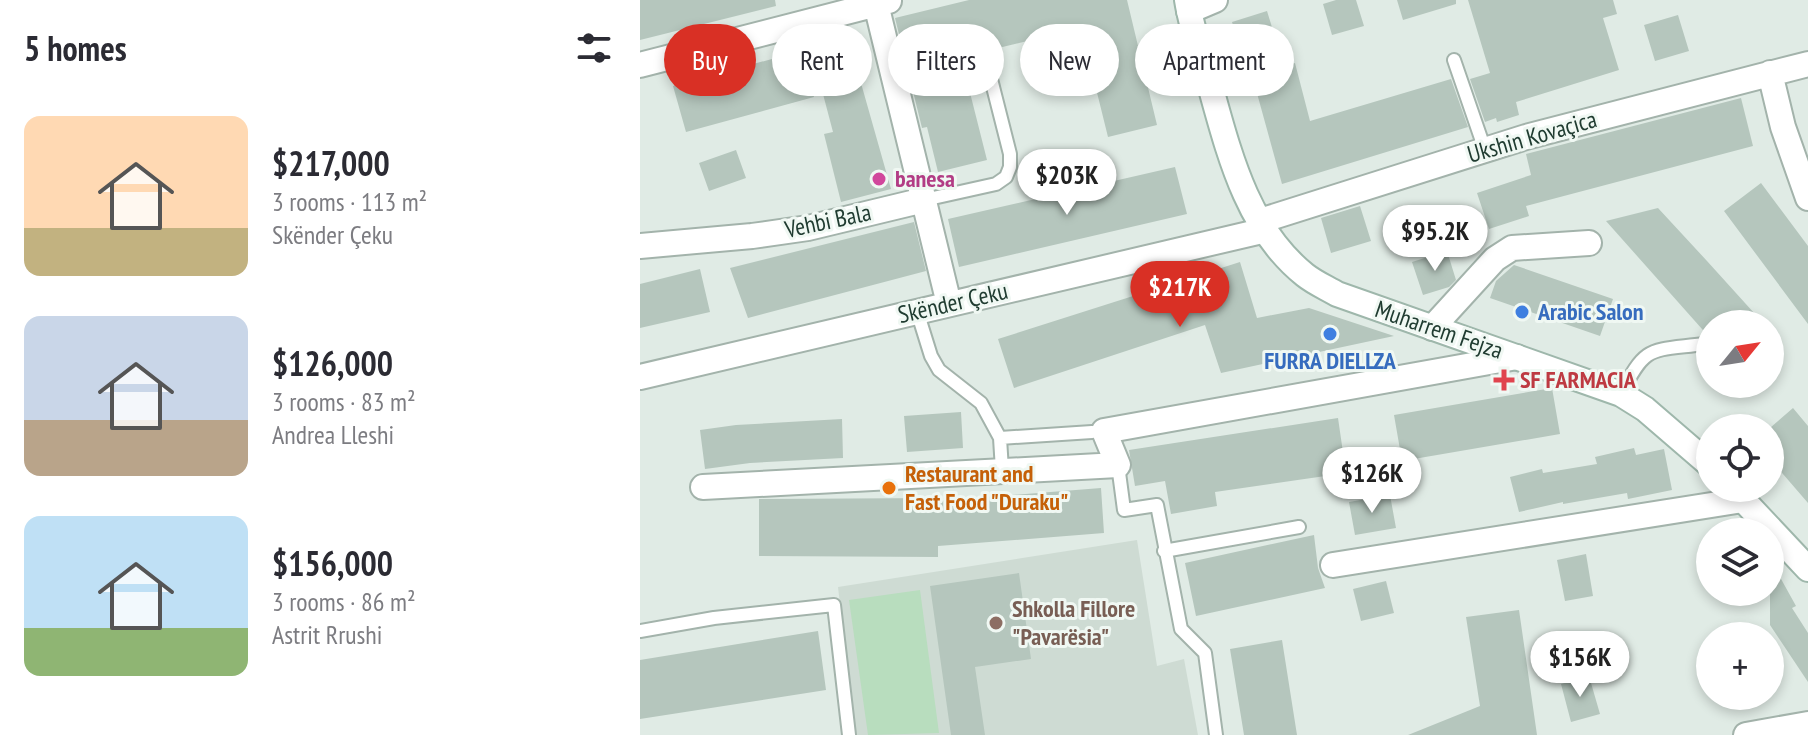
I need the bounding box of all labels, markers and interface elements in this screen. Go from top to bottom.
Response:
chip: Buy [664,24,756,96]
chip: Rent [772,24,872,96]
chip: Filters [888,24,1004,96]
chip: New [1020,24,1119,96]
chip: Apartment [1135,24,1294,96]
text: 5 homes [24,26,127,70]
icon: filters [572,26,616,70]
street label: Ukshin Kovaçica [1464,103,1600,170]
text: $217,000 [272,141,390,185]
icon: home [88,148,184,244]
pin: $203K [1011,149,1123,217]
text: $203K [1035,158,1099,191]
place label: banesa [895,163,955,194]
marker: banesa [870,170,888,188]
text: 3 rooms · 113 m² [272,185,427,218]
street label: Vehbi Bala [781,196,874,245]
pin: $95.2K [1370,205,1500,273]
text: $95.2K [1401,214,1469,247]
text: Skënder Çeku [272,218,393,251]
pin: $217K [1124,261,1236,329]
text: $217K [1148,270,1212,303]
street label: Skënder Çeku [895,275,1011,330]
street label: Muharrem Fejza [1371,293,1507,366]
place label: Arabic Salon [1537,296,1644,327]
marker: Arabic Salon [1513,303,1531,321]
north arrow [1696,310,1784,398]
map controls [1696,310,1784,710]
marker: FURRA DIELLZA [1321,325,1339,343]
text: $126,000 [272,341,393,385]
place label: FURRA DIELLZA [1264,345,1397,376]
icon: home [88,348,184,444]
place label: SF FARMACIA [1520,364,1637,395]
marker: SF FARMACIA [1495,371,1513,389]
text: 3 rooms · 83 m² [272,385,416,418]
button: locate [1696,414,1784,502]
text: Andrea Lleshi [272,418,394,451]
pin: $126K [1316,447,1428,515]
text: $126K [1340,456,1404,489]
place label: Restaurant and Fast Food "Duraku" [905,458,1069,517]
marker: Restaurant and Fast Food "Duraku" [880,479,898,497]
button: layers [1696,518,1784,606]
text: $156,000 [272,541,393,585]
icon: home [88,548,184,644]
text: 3 rooms · 86 m² [272,585,416,618]
place label: Shkolla Fillore "Pavarësia" [1012,593,1135,652]
marker: Shkolla Fillore "Pavarësia" [987,614,1005,632]
text: Astrit Rrushi [272,618,382,651]
button: + [1696,622,1784,710]
pin: $156K [1524,631,1636,699]
text: $156K [1548,640,1612,673]

